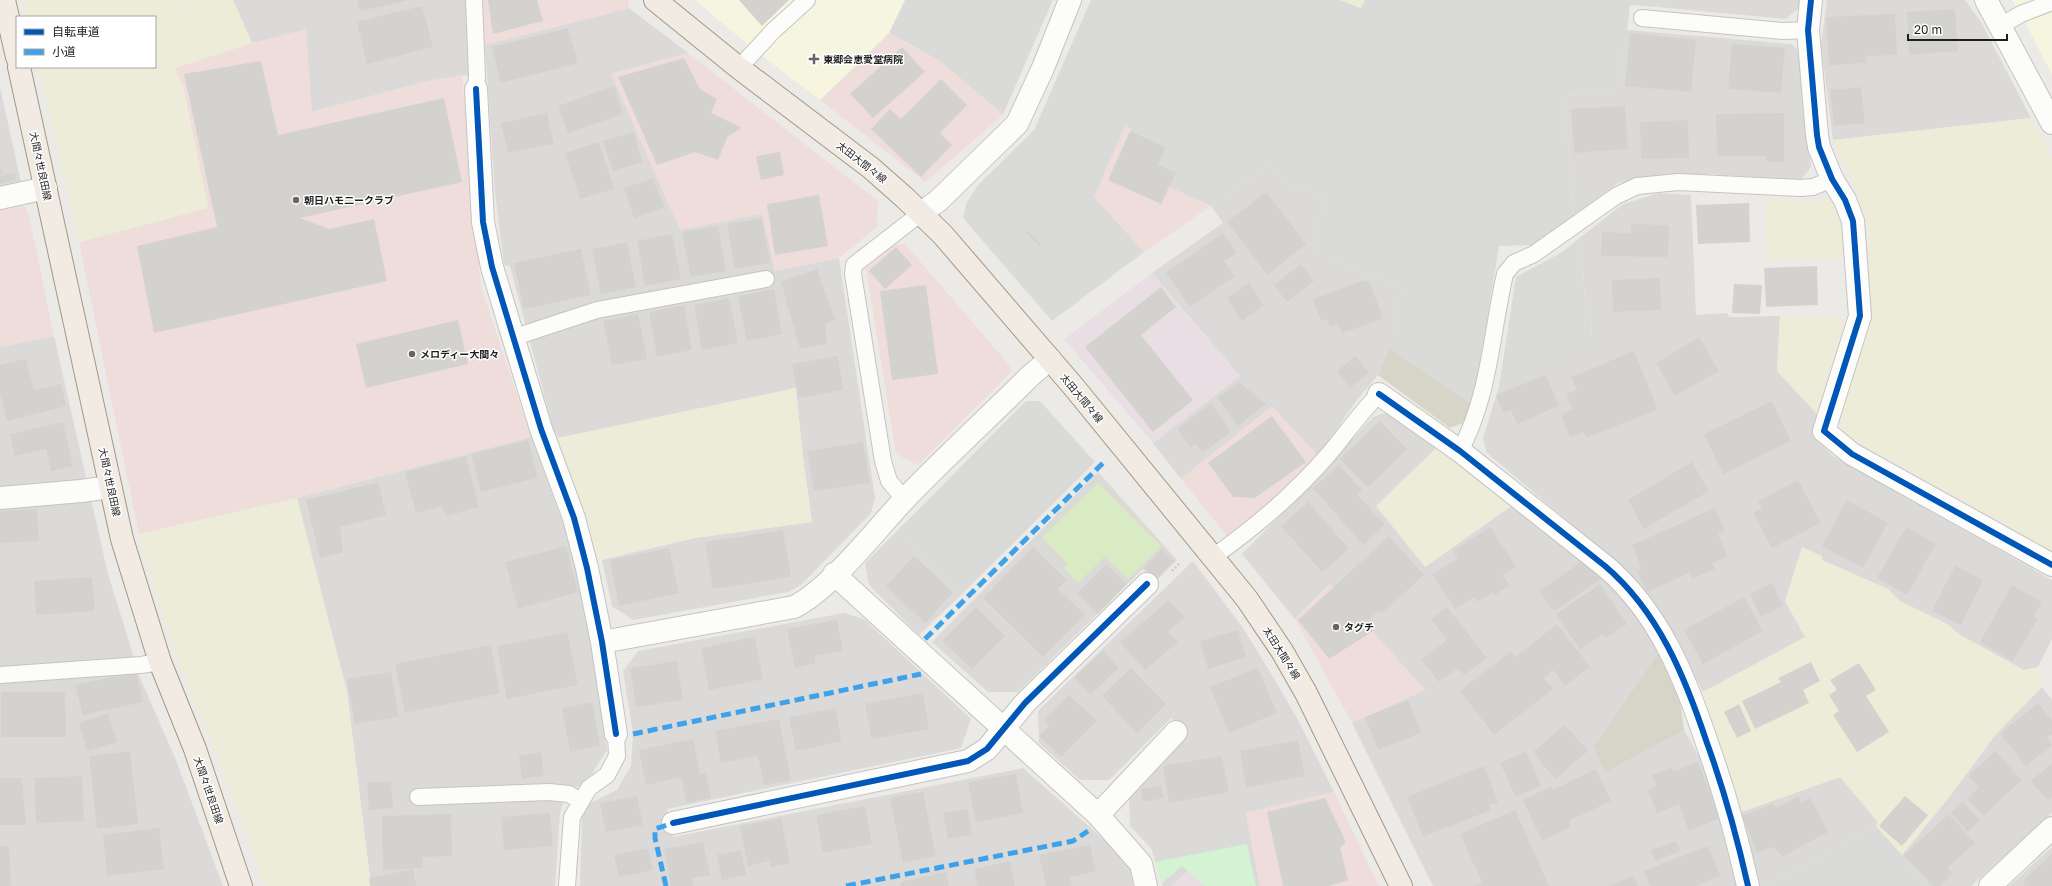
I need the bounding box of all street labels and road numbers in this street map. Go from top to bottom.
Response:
street label: 大間々世良田線 [28,131,54,201]
street label: 太田大間々線 [835,139,889,185]
street label: 太田大間々線 [1058,371,1106,425]
street label: 大間々世良田線 [97,447,123,517]
street label: 太田大間々線 [1261,624,1303,682]
street label: 大間々世良田線 [192,755,226,825]

